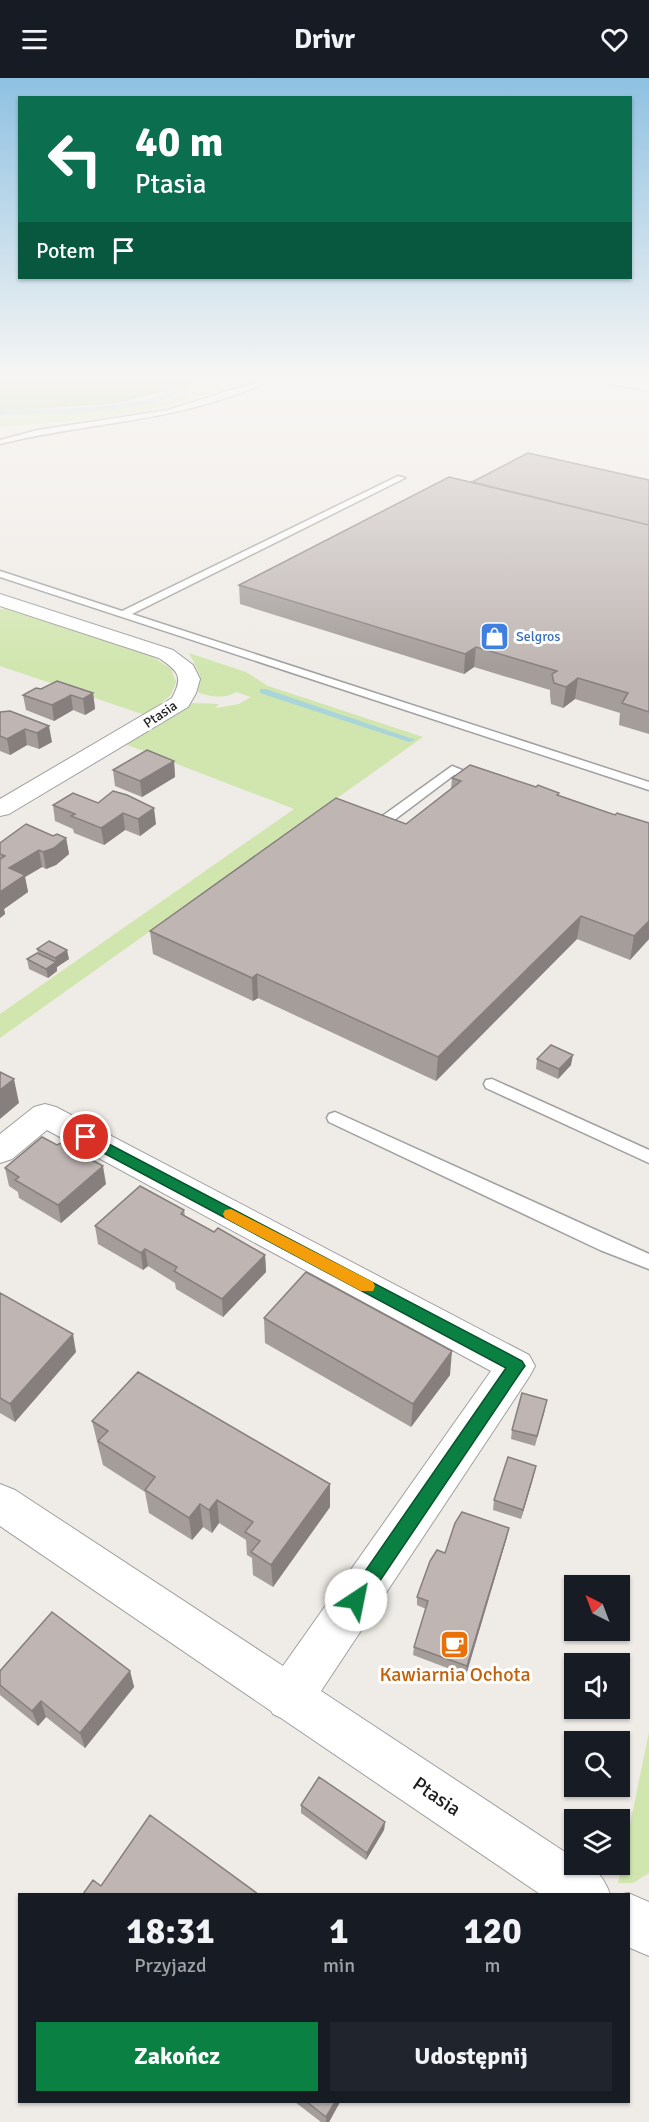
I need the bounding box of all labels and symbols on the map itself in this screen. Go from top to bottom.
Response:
shop icon: Selgros [479,620,511,652]
place label: Selgros [516,628,561,645]
street label: Ptasia [140,697,180,732]
pin [60,1111,111,1162]
position arrow [324,1568,388,1632]
north arrow [564,1575,630,1641]
cafe icon: Kawiarnia Ochota [439,1628,471,1660]
place label: Kawiarnia Ochota [379,1662,531,1687]
street label: Ptasia [408,1771,466,1822]

